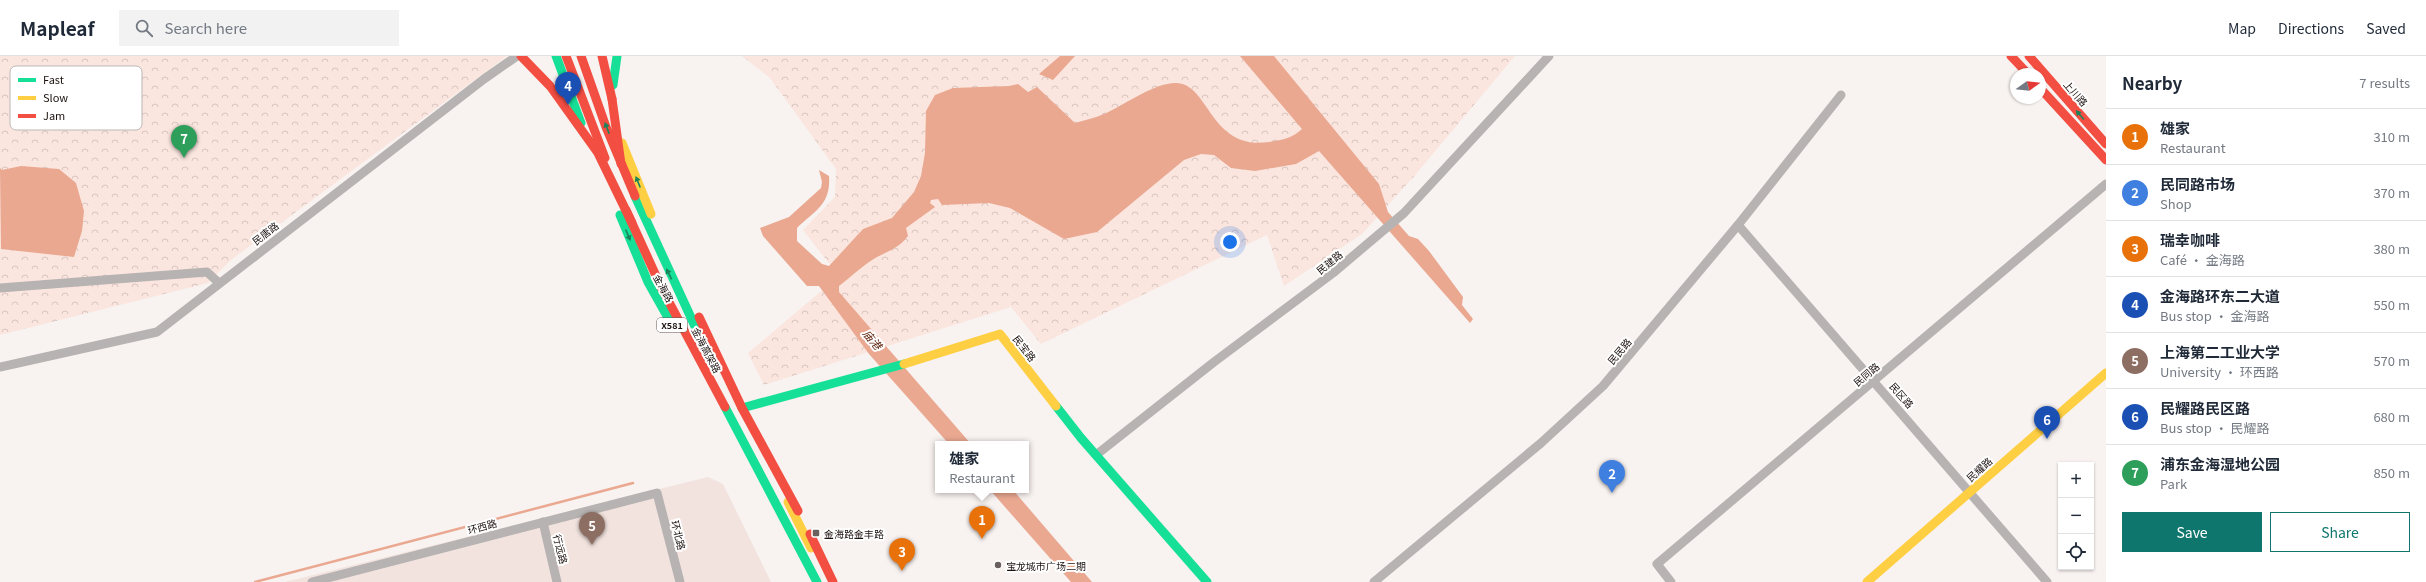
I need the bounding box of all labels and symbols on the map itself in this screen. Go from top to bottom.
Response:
legend [10,66,142,130]
north arrow [2010,68,2046,104]
text: Fast [43,71,64,87]
pin: 4 [555,72,581,105]
street label: 上川路 [2060,77,2092,109]
text: Slow [43,89,68,105]
text: Jam [43,107,65,123]
one-way arrow [2076,109,2085,120]
one-way arrow [603,122,609,134]
pin: 7 [171,125,197,158]
one-way arrow [635,177,641,188]
street label: 民唐路 [249,218,281,248]
one-way arrow [625,230,631,241]
your location [1220,232,1240,252]
street label: 民建路 [1313,247,1345,277]
one-way arrow [666,268,672,279]
street label: 金海路 [650,271,678,305]
road number: X581 [657,318,687,332]
street label: 金海高架路 [689,324,725,376]
water label: 庙港 [860,325,887,354]
street label: 民宝路 [1010,332,1040,364]
street label: 民民路 [1604,335,1634,367]
street label: 民同路 [1850,359,1882,389]
street label: 民区路 [1886,379,1918,411]
pin: 6 [2034,406,2060,439]
street label: 民耀路 [1963,453,1995,485]
pin: 2 [1599,460,1625,493]
pin: 1 [969,506,995,539]
pin: 5 [579,512,605,545]
street label: 环西路 [466,515,498,537]
street label: 环北路 [668,519,690,551]
place label: 金海路金丰路 [824,526,884,541]
marker: 金海路金丰路 [811,528,821,538]
street label: 行远路 [550,533,572,565]
pin: 3 [889,538,915,571]
place label: 宝龙城市广场二期 [1006,558,1086,573]
marker: 宝龙城市广场二期 [993,560,1003,570]

